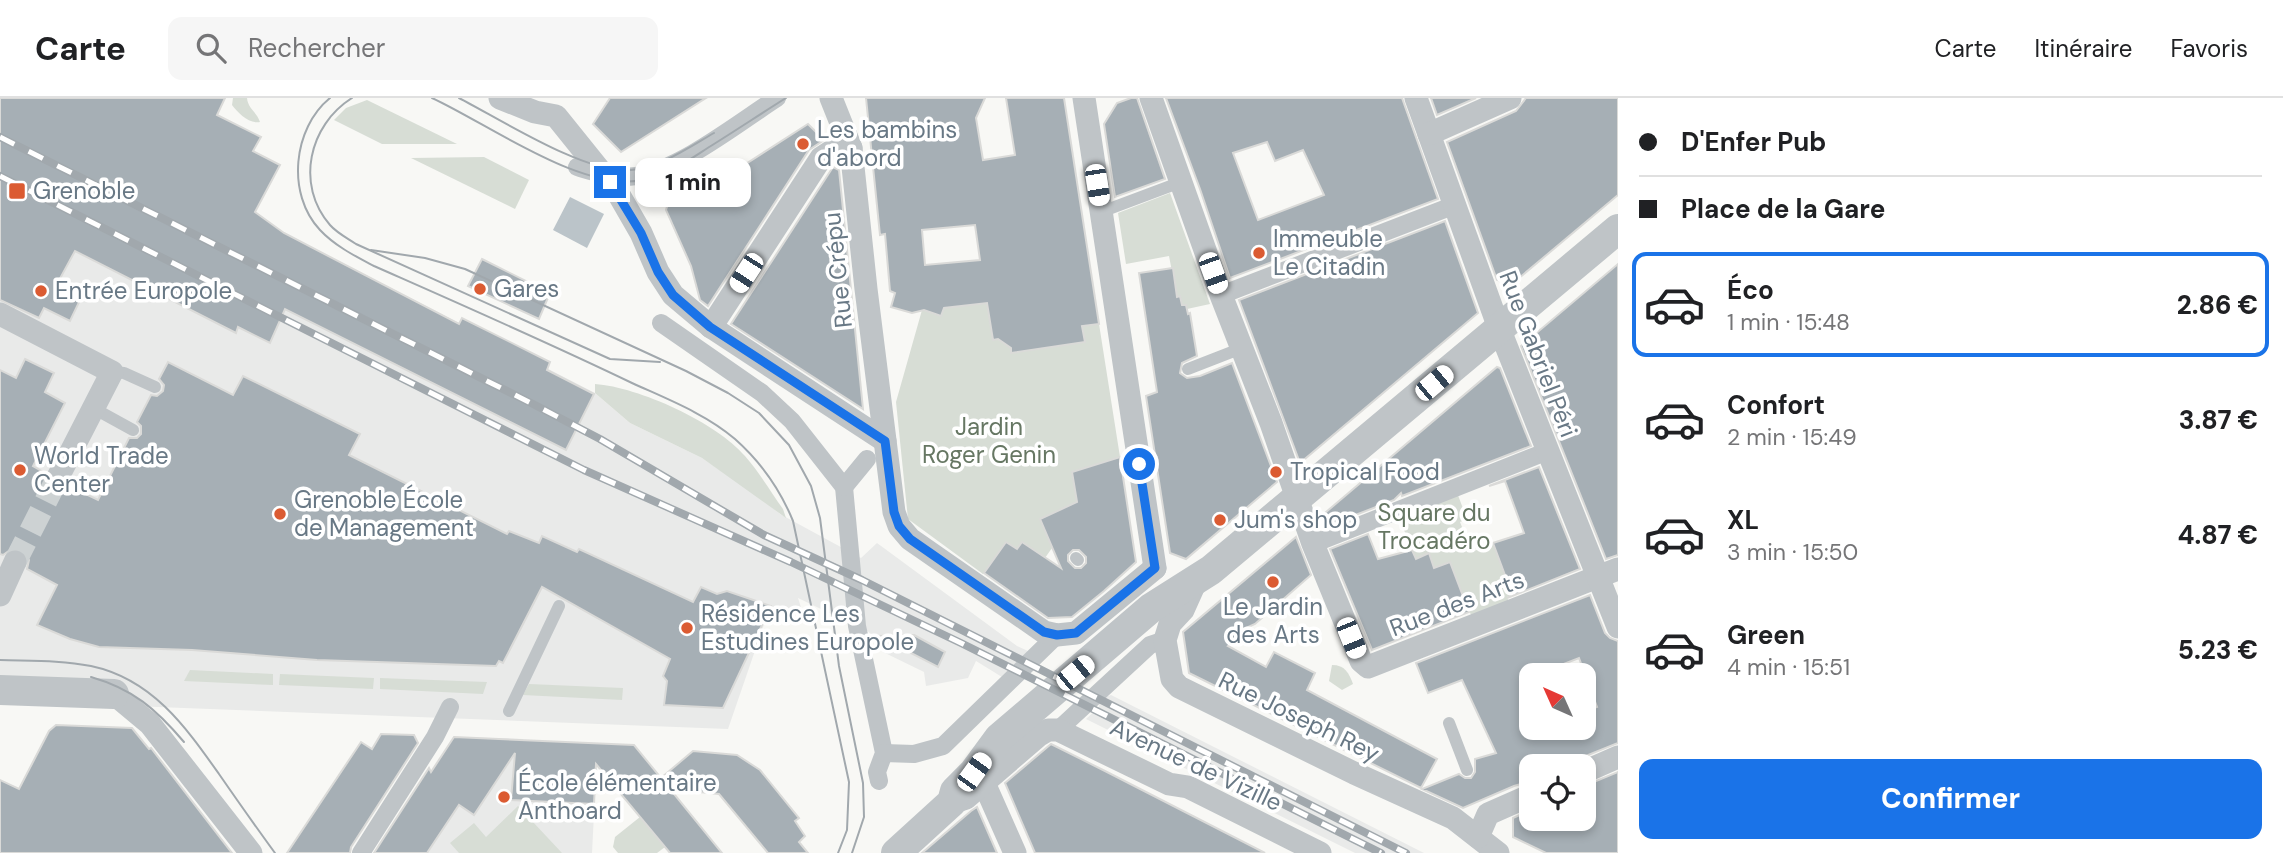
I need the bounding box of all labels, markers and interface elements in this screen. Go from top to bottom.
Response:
search box [168,17,658,80]
text: Carte [35,27,126,70]
icon: search [192,29,230,67]
text: Rechercher [248,31,385,65]
text: Carte [1935,33,1996,64]
text: Itinéraire [2034,33,2132,64]
text: Favoris [2170,33,2248,64]
place label: Les bambins d'abord [817,114,957,173]
text: D'Enfer Pub [1681,125,1826,159]
marker: Les bambins d'abord [795,136,811,152]
callout: 1 min [634,158,750,206]
car [1084,163,1111,207]
route end [594,166,626,198]
text: 1 min [665,167,721,197]
place label: Grenoble [33,175,135,206]
marker: Grenoble [7,181,27,201]
text: Place de la Gare [1681,192,1885,226]
street label: Rue Crépu [816,211,859,329]
place label: Immeuble Le Citadin [1273,223,1385,282]
marker: Immeuble Le Citadin [1251,245,1267,261]
car [726,250,767,296]
car [1196,250,1231,296]
street label: Rue Gabriel Péri [1492,266,1584,441]
place label: Gares [494,273,559,304]
icon: car [1643,273,1706,336]
text: Éco [1727,273,1774,307]
place label: Entrée Europole [55,275,232,306]
marker: Gares [472,281,488,297]
marker: Entrée Europole [33,283,49,299]
text: 2.86 € [2177,288,2258,322]
text: 1 min · 15:48 [1727,307,1850,337]
car [1412,361,1457,405]
icon: car [1643,388,1706,451]
text: Confort [1727,388,1825,422]
text: 3.87 € [2179,403,2258,437]
park label: Jardin Roger Genin [922,411,1056,470]
text: 2 min · 15:49 [1727,422,1857,452]
place label: World Trade Center [34,440,169,499]
route start [1123,448,1155,480]
place label: Tropical Food [1290,456,1440,487]
marker: World Trade Center [12,462,28,478]
marker: Tropical Food [1268,464,1284,480]
place label: Grenoble École de Management [294,484,474,543]
park label: Square du Trocadéro [1377,497,1491,556]
icon: car [1643,503,1706,566]
text: XL [1727,503,1759,537]
place label: Jum's shop [1234,504,1357,535]
marker: Grenoble École de Management [272,506,288,522]
marker: Jum's shop [1212,512,1228,528]
text: 4.87 € [2177,518,2258,552]
text: 3 min · 15:50 [1727,537,1858,567]
street label: Rue des Arts [1385,564,1528,643]
marker: Le Jardin des Arts [1265,574,1281,590]
place label: Le Jardin des Arts [1223,591,1323,650]
place label: Résidence Les Estudines Europole [701,598,914,657]
car [1334,615,1369,661]
icon: car [1643,618,1706,681]
text: Green [1727,618,1805,652]
marker: Résidence Les Estudines Europole [679,620,695,636]
text: 5.23 € [2178,633,2258,667]
car [1053,651,1098,695]
text: 4 min · 15:51 [1727,652,1850,682]
north arrow [1519,663,1596,740]
map controls [1519,663,1596,831]
street label: Rue Joseph Rey [1214,664,1385,769]
street label: Avenue de Vizille [1105,711,1287,818]
car [954,749,995,795]
button: locate [1519,754,1596,831]
button: Confirmer [1639,759,2262,839]
place label: École élémentaire Anthoard [518,767,717,826]
marker: École élémentaire Anthoard [496,789,512,805]

